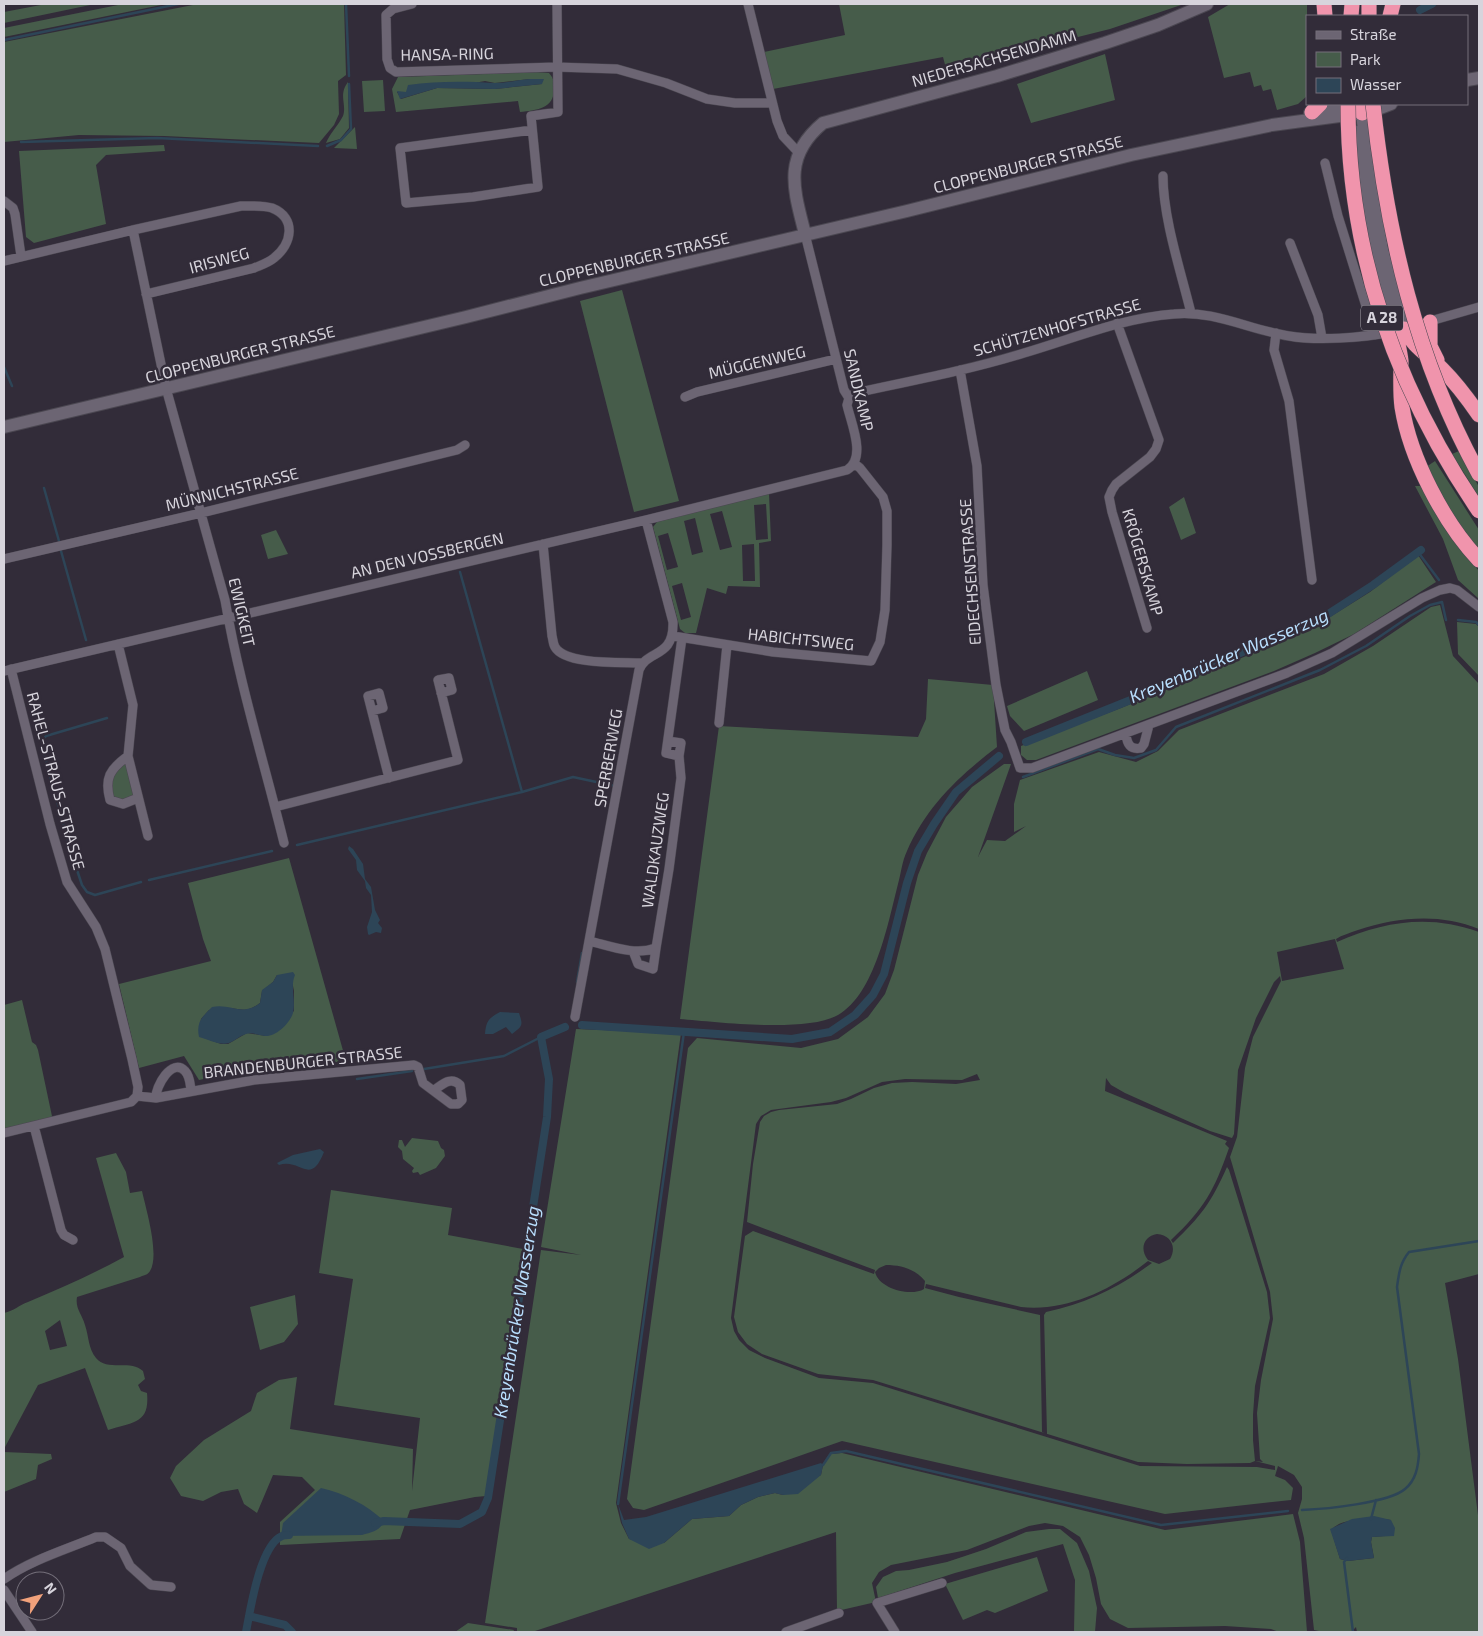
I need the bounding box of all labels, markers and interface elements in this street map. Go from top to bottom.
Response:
legend [1306,15,1468,105]
street label: NIEDERSACHSENDAMM [909,25,1078,90]
text: Straße [1350,25,1396,43]
street label: HANSA-RING [400,43,494,64]
text: Park [1350,50,1381,68]
text: Wasser [1350,75,1402,93]
street label: CLOPPENBURGER STRASSE [931,131,1125,196]
street label: CLOPPENBURGER STRASSE [537,227,731,290]
street label: IRISWEG [187,242,251,277]
street label: SCHÜTZENHOFSTRASSE [971,294,1143,360]
road number: A 28 [1361,306,1403,330]
street label: CLOPPENBURGER STRASSE [143,321,337,386]
street label: MÜGGENWEG [706,341,807,382]
street label: SANDKAMP [841,347,878,433]
street label: MÜNNICHSTRASSE [163,463,300,514]
street label: EIDECHSENSTRASSE [955,498,984,646]
street label: KRÖGERSKAMP [1119,506,1168,618]
street label: AN DEN VOSSBERGEN [349,528,505,581]
street label: EWIGKEIT [225,576,260,648]
water label: Kreyenbrücker Wasserzug [1126,603,1332,707]
street label: HABICHTSWEG [747,623,855,654]
street label: RAHEL-STRAUS-STRASSE [24,690,89,872]
street label: SPERBERWEG [589,707,626,809]
street label: WALDKAUZWEG [637,791,672,909]
street label: BRANDENBURGER STRASSE [203,1042,403,1081]
water label: Kreyenbrücker Wasserzug [488,1204,544,1420]
north arrow [15,1571,65,1621]
text: N [41,1579,61,1597]

